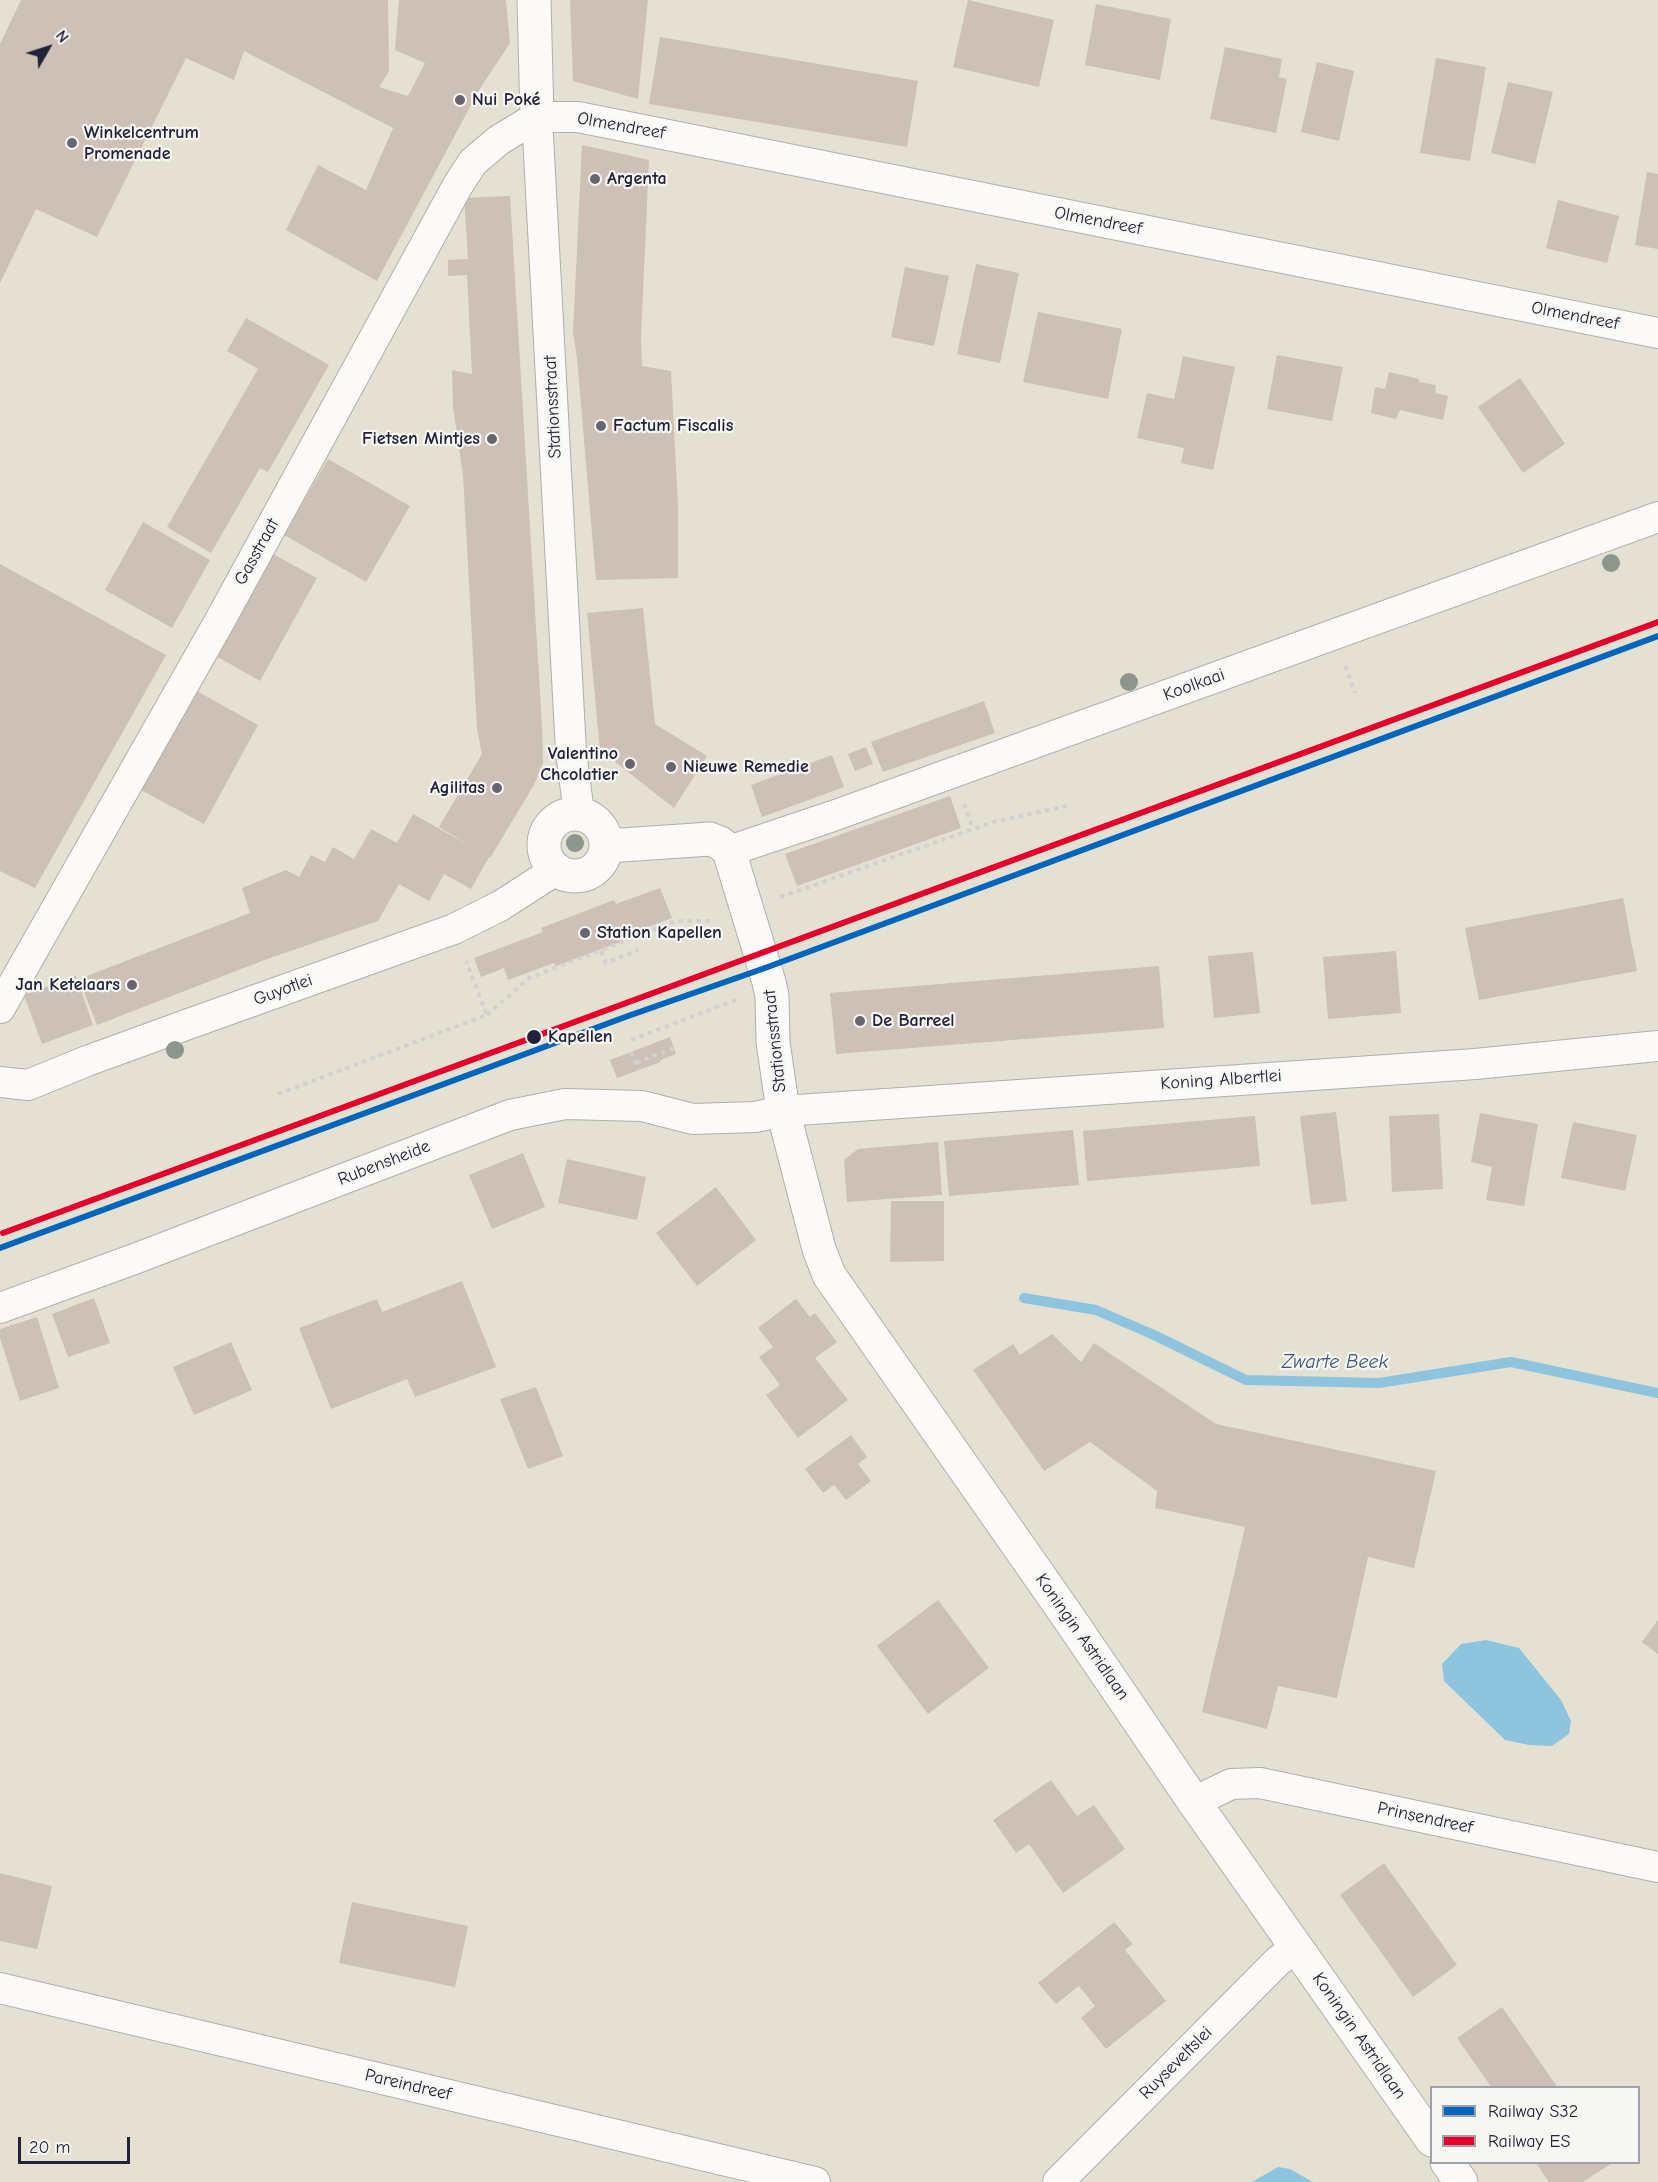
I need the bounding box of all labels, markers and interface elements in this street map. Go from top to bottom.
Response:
north arrow [18,18,78,78]
text: N [52,27,72,46]
place label: Nui Poké [472,89,540,111]
marker: Nui Poké [453,93,467,107]
street label: Olmendreef [575,108,667,144]
place label: Winkelcentrum Promenade [84,122,199,164]
marker: Winkelcentrum Promenade [65,136,79,150]
place label: Argenta [607,168,667,190]
marker: Argenta [588,172,602,186]
street label: Olmendreef [1052,202,1144,240]
street label: Olmendreef [1529,297,1621,335]
street label: Stationsstraat [540,355,566,459]
place label: Factum Fiscalis [613,415,733,437]
marker: Factum Fiscalis [594,419,608,433]
place label: Fietsen Mintjes [362,428,480,450]
marker: Fietsen Mintjes [485,432,499,446]
street label: Gasstraat [230,515,284,589]
street label: Koolkaai [1160,664,1228,706]
place label: Valentino Chcolatier [540,743,618,786]
place label: Nieuwe Remedie [683,756,809,778]
marker: Valentino Chcolatier [623,757,637,771]
marker: Nieuwe Remedie [664,760,678,774]
place label: Agilitas [430,777,485,799]
marker: Agilitas [490,781,504,795]
place label: Station Kapellen [597,922,722,944]
marker: Station Kapellen [578,926,592,940]
street label: Guyotlei [250,969,316,1011]
place label: Jan Ketelaars [15,974,120,996]
marker: Jan Ketelaars [125,978,139,992]
street label: Stationsstraat [759,989,791,1093]
place label: De Barreel [872,1010,954,1032]
marker: De Barreel [853,1014,867,1028]
place label: Kapellen [548,1026,613,1048]
marker: Kapellen [525,1028,543,1046]
street label: Koning Albertlei [1160,1065,1282,1095]
street label: Rubensheide [335,1135,433,1191]
water label: Zwarte Beek [1282,1350,1388,1374]
street label: Koningin Astridlaan [1030,1570,1134,1704]
street label: Prinsendreef [1375,1797,1475,1839]
street label: Koningin Astridlaan [1307,1969,1411,2103]
street label: Ruyseveltslei [1135,2022,1217,2104]
street label: Pareindreef [363,2065,453,2105]
legend [1430,2086,1640,2164]
text: Railway S32 [1488,2101,1578,2122]
scale bar [21,2125,134,2163]
text: Railway ES [1488,2131,1570,2152]
text: 20 m [29,2137,70,2158]

